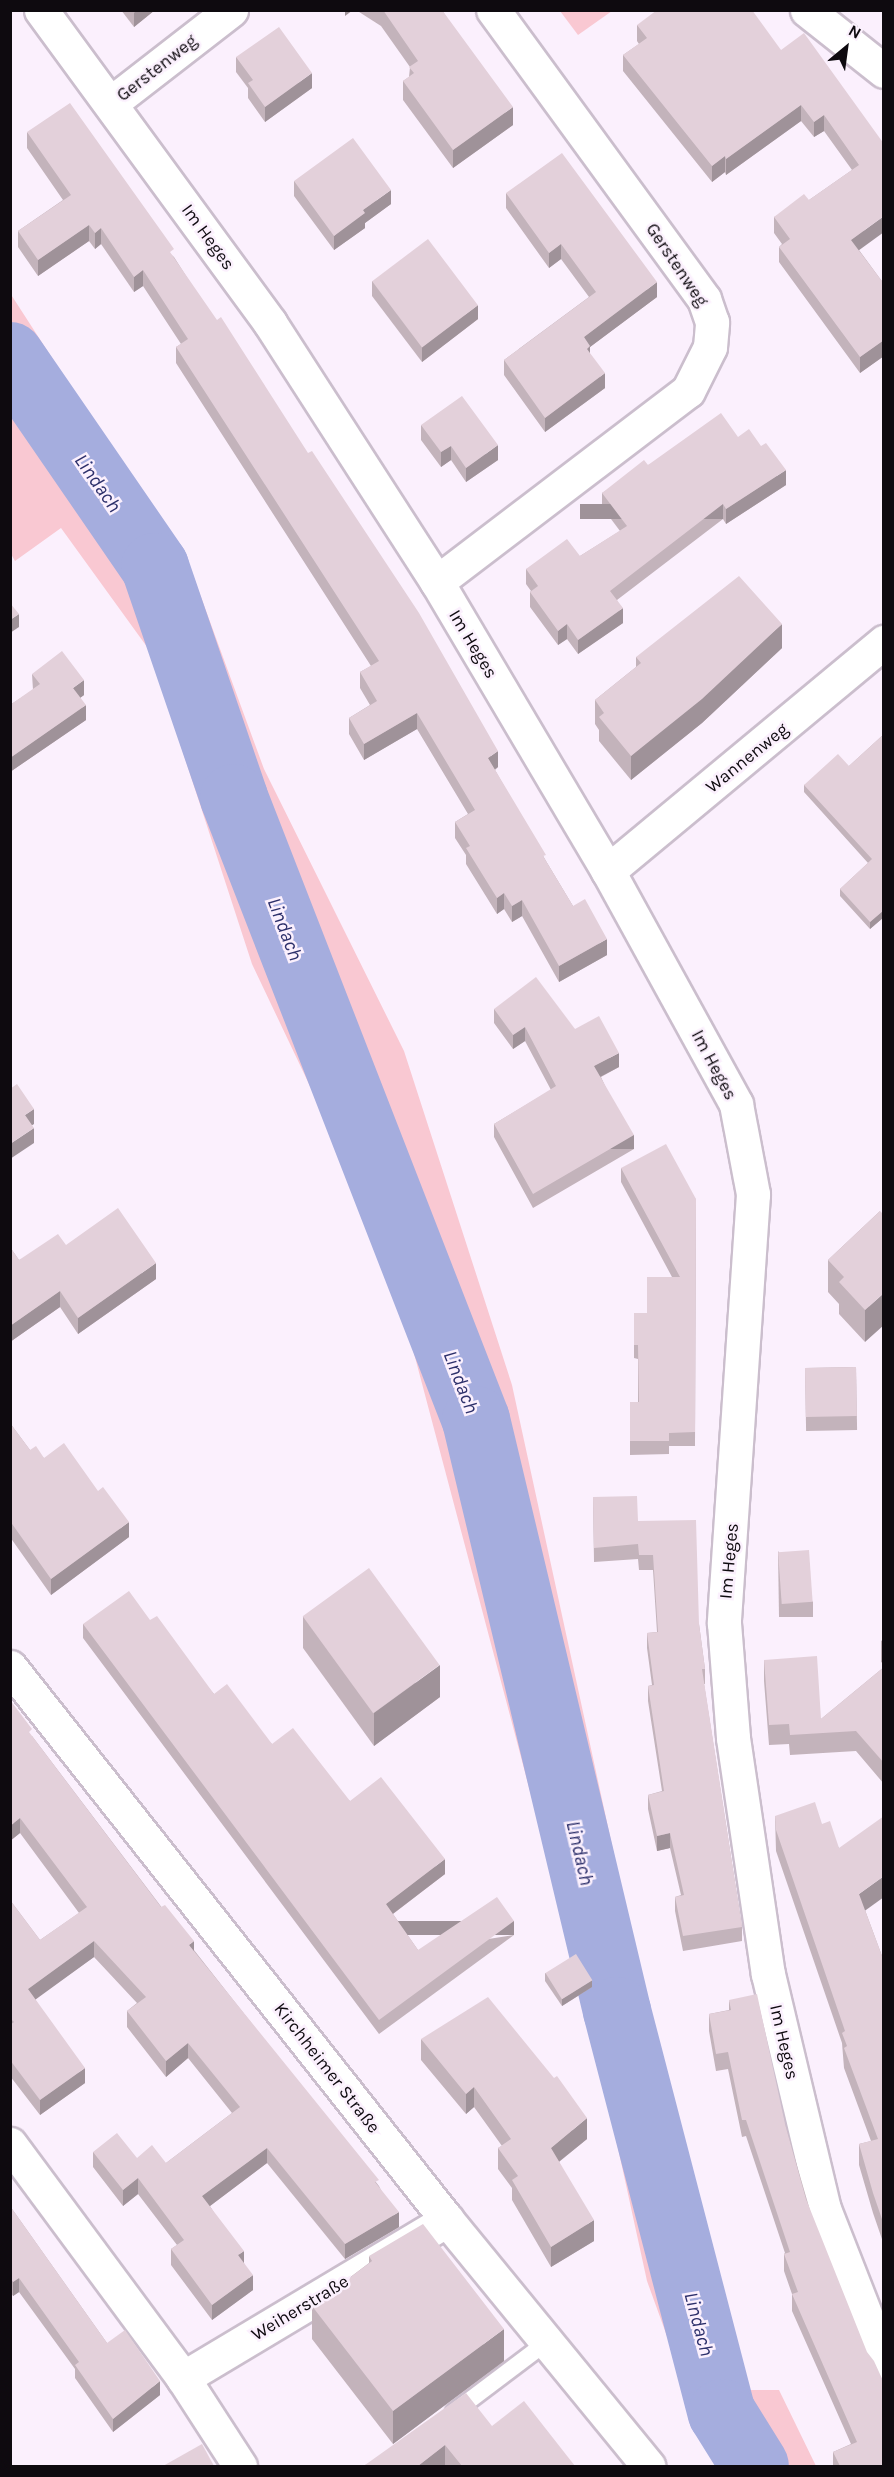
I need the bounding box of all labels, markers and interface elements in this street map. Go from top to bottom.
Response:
north arrow [816,18,876,78]
text: N [845,21,865,43]
street label: Gerstenweg [112,30,202,106]
street label: Im Heges [177,200,239,274]
street label: Gerstenweg [641,219,713,311]
water label: Lindach [69,449,127,517]
street label: Im Heges [444,606,502,682]
street label: Wannenweg [701,718,793,798]
water label: Lindach [262,894,308,964]
street label: Im Heges [687,1026,741,1104]
water label: Lindach [438,1347,484,1417]
street label: Im Heges [715,1522,743,1600]
water label: Lindach [561,1818,599,1888]
street label: Kirchheimer Straße [269,1998,385,2138]
street label: Im Heges [765,2002,803,2082]
street label: Weiherstraße [247,2271,353,2345]
water label: Lindach [679,2289,719,2359]

